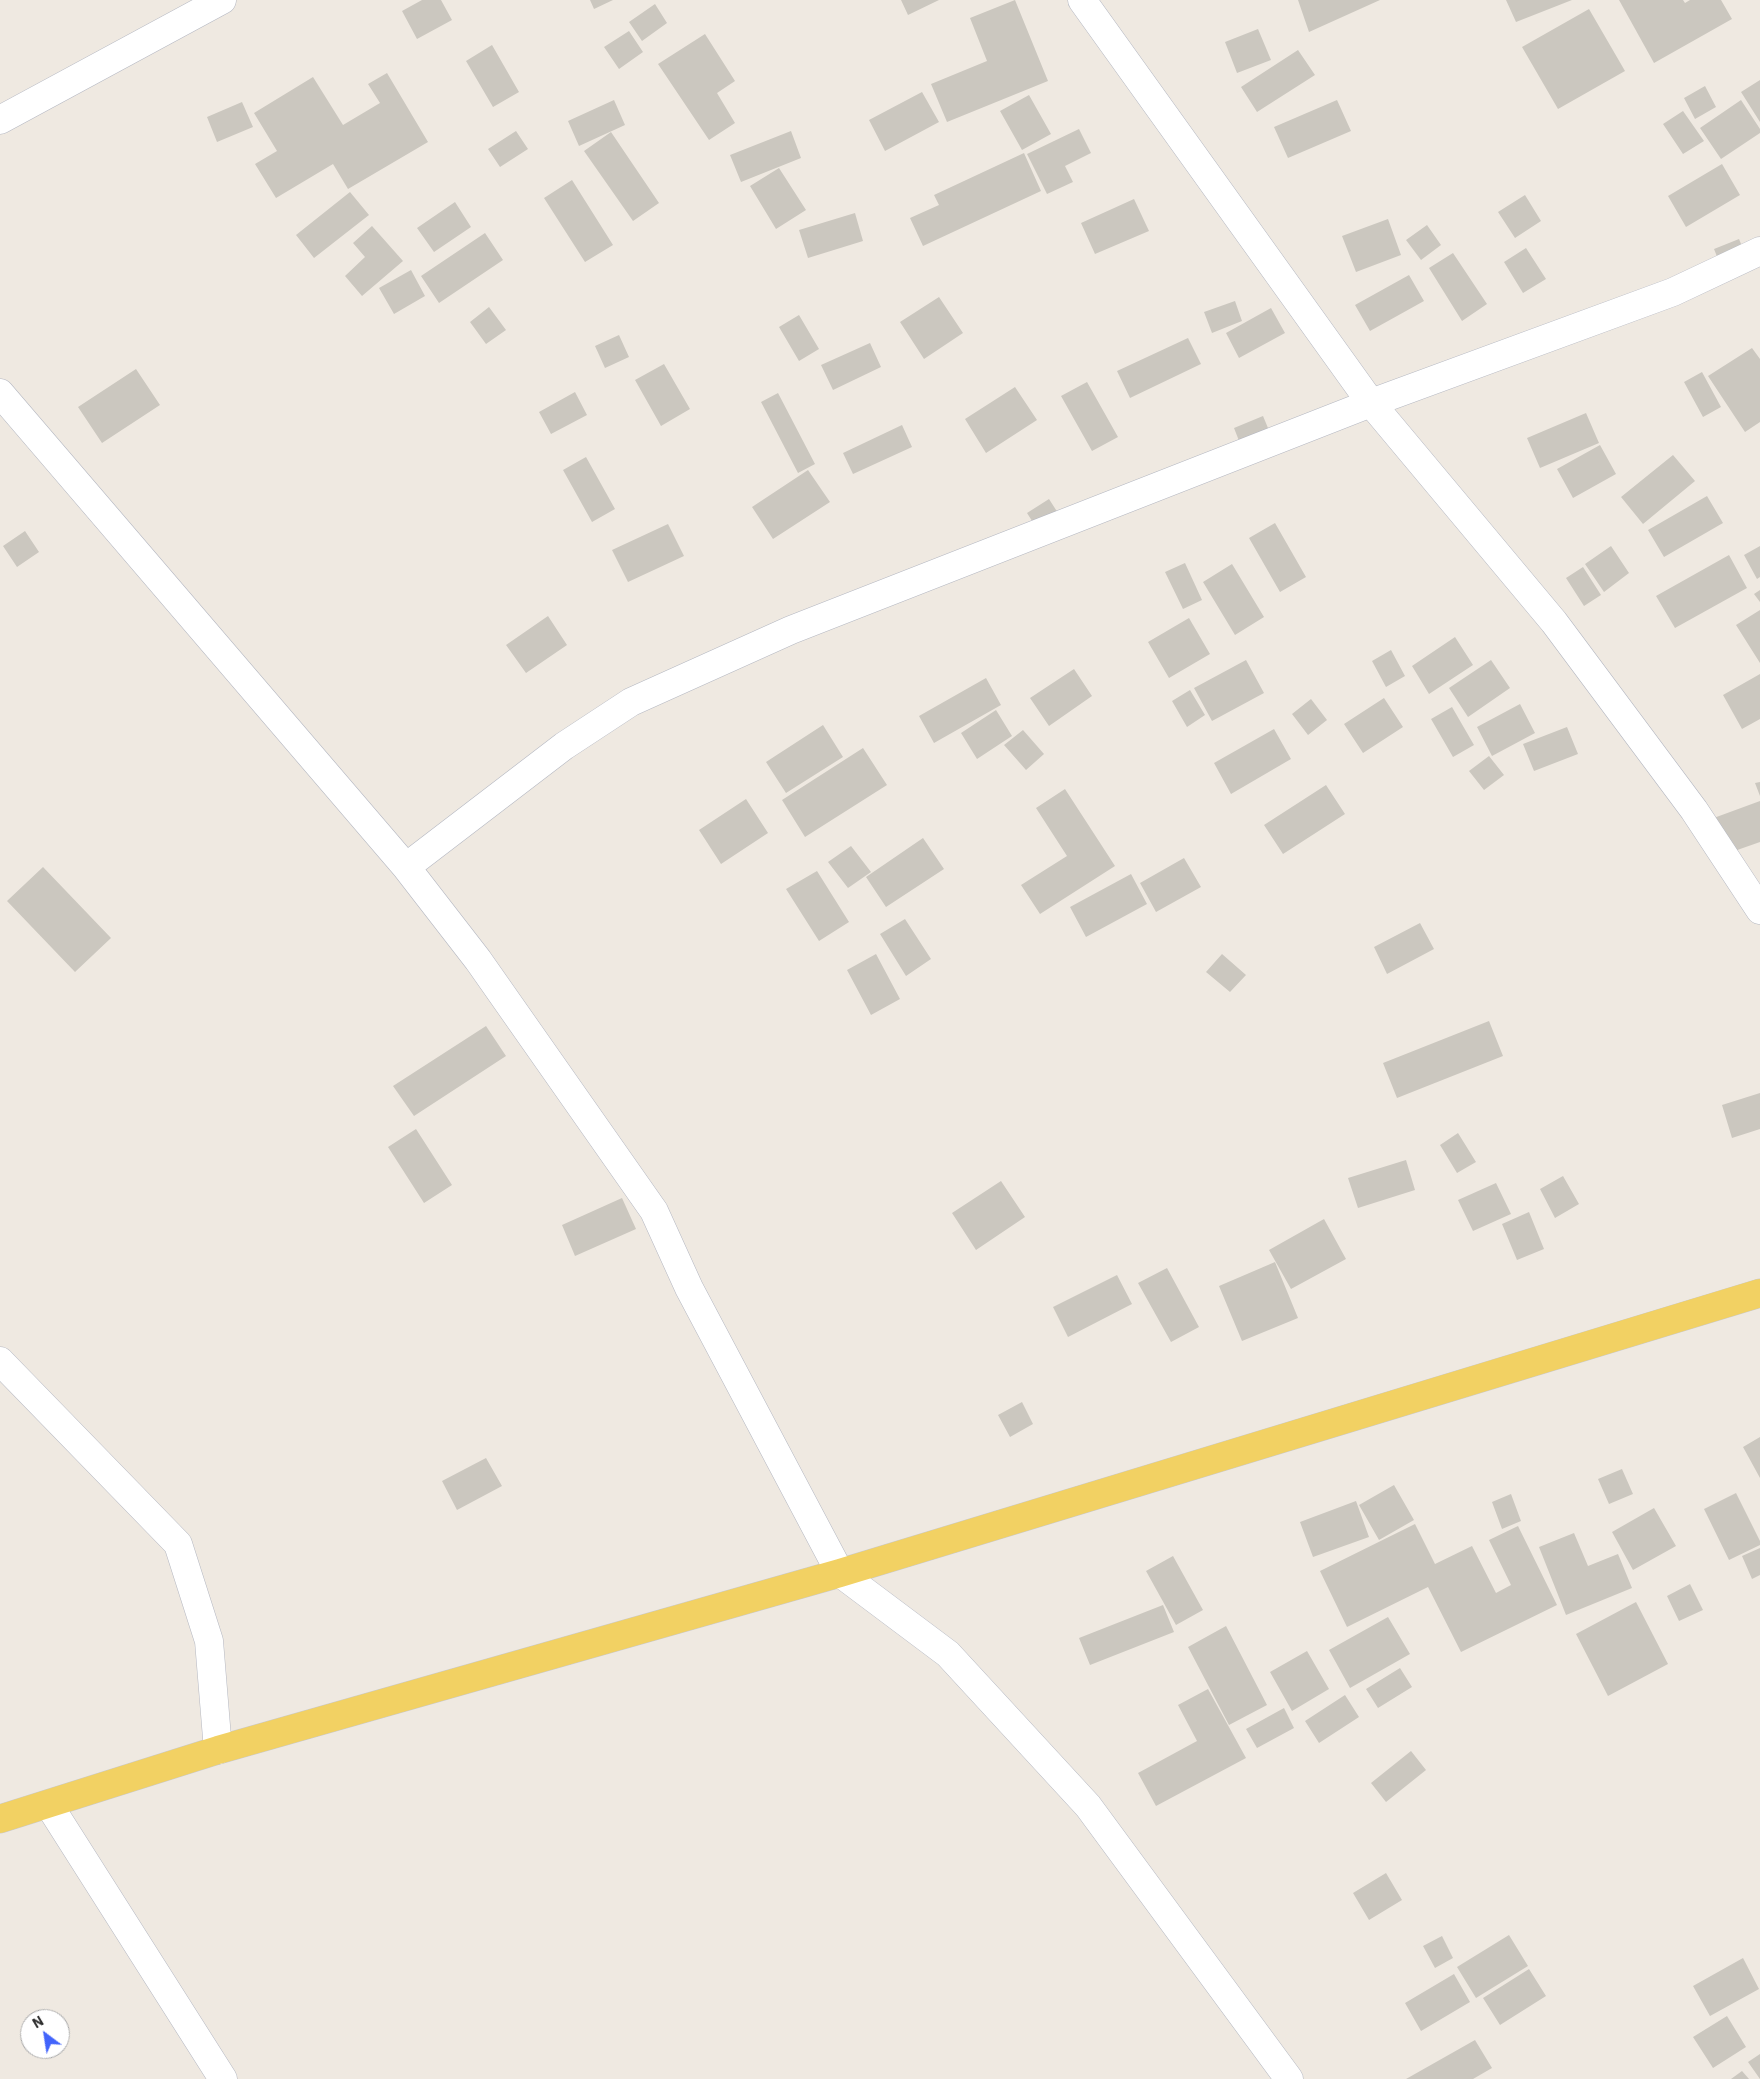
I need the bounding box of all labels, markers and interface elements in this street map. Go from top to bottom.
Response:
north arrow [20,2009,70,2059]
text: N [29,2012,47,2032]

